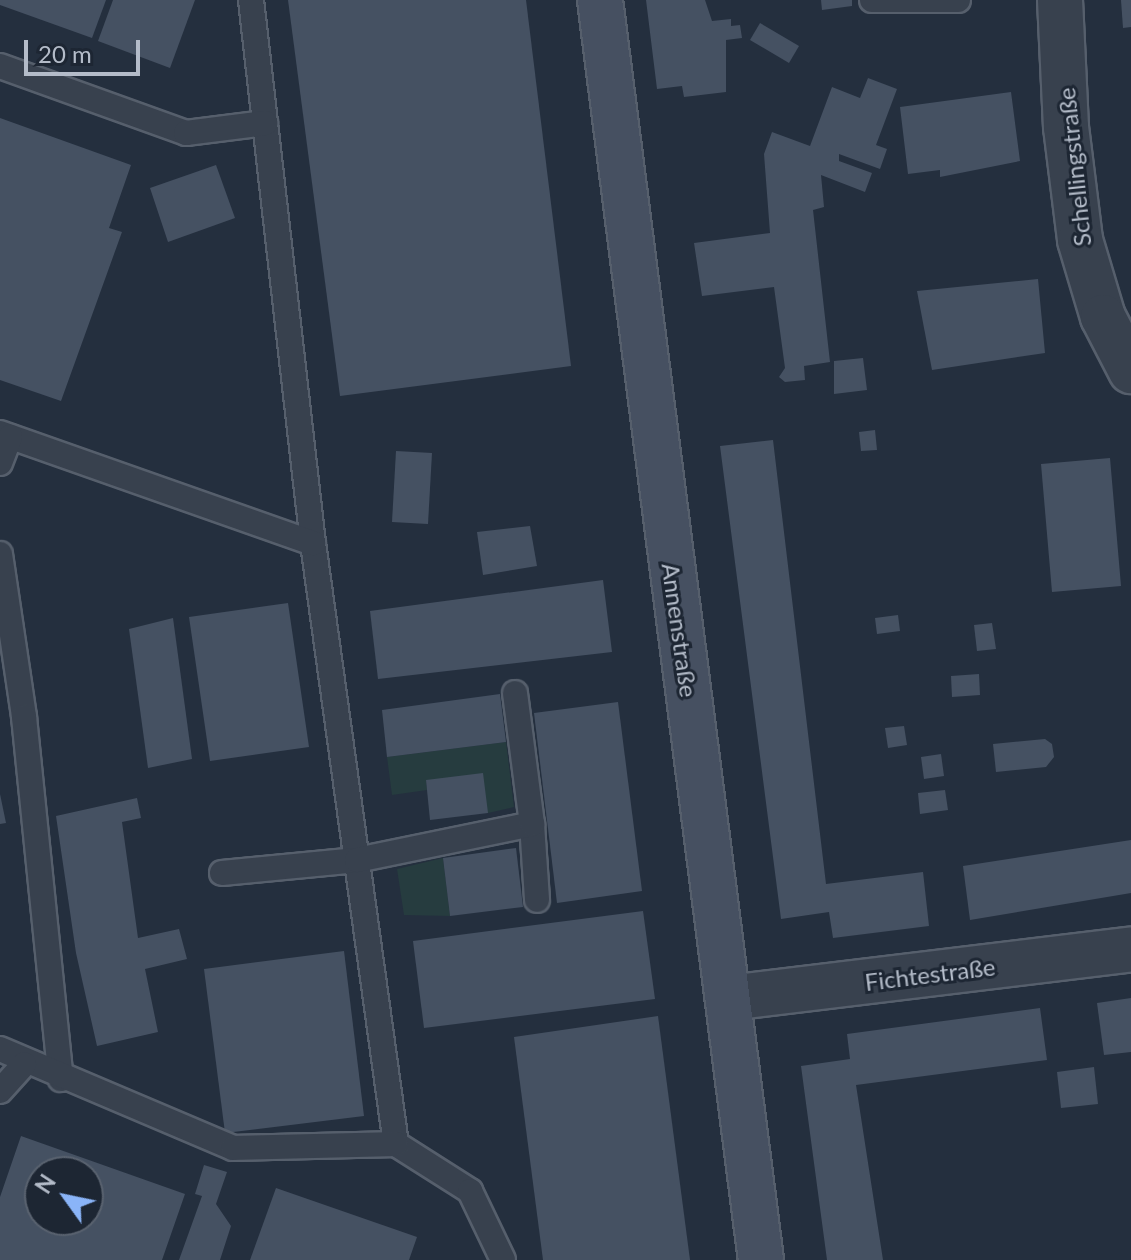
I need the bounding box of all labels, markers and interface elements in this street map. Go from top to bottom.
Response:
scale bar [28,24,144,74]
text: 20 m [38,39,92,68]
street label: Schellingstraße [1051,86,1097,248]
street label: Annenstraße [656,561,704,699]
street label: Fichtestraße [863,952,997,996]
north arrow [24,1156,104,1236]
text: N [29,1169,61,1198]

